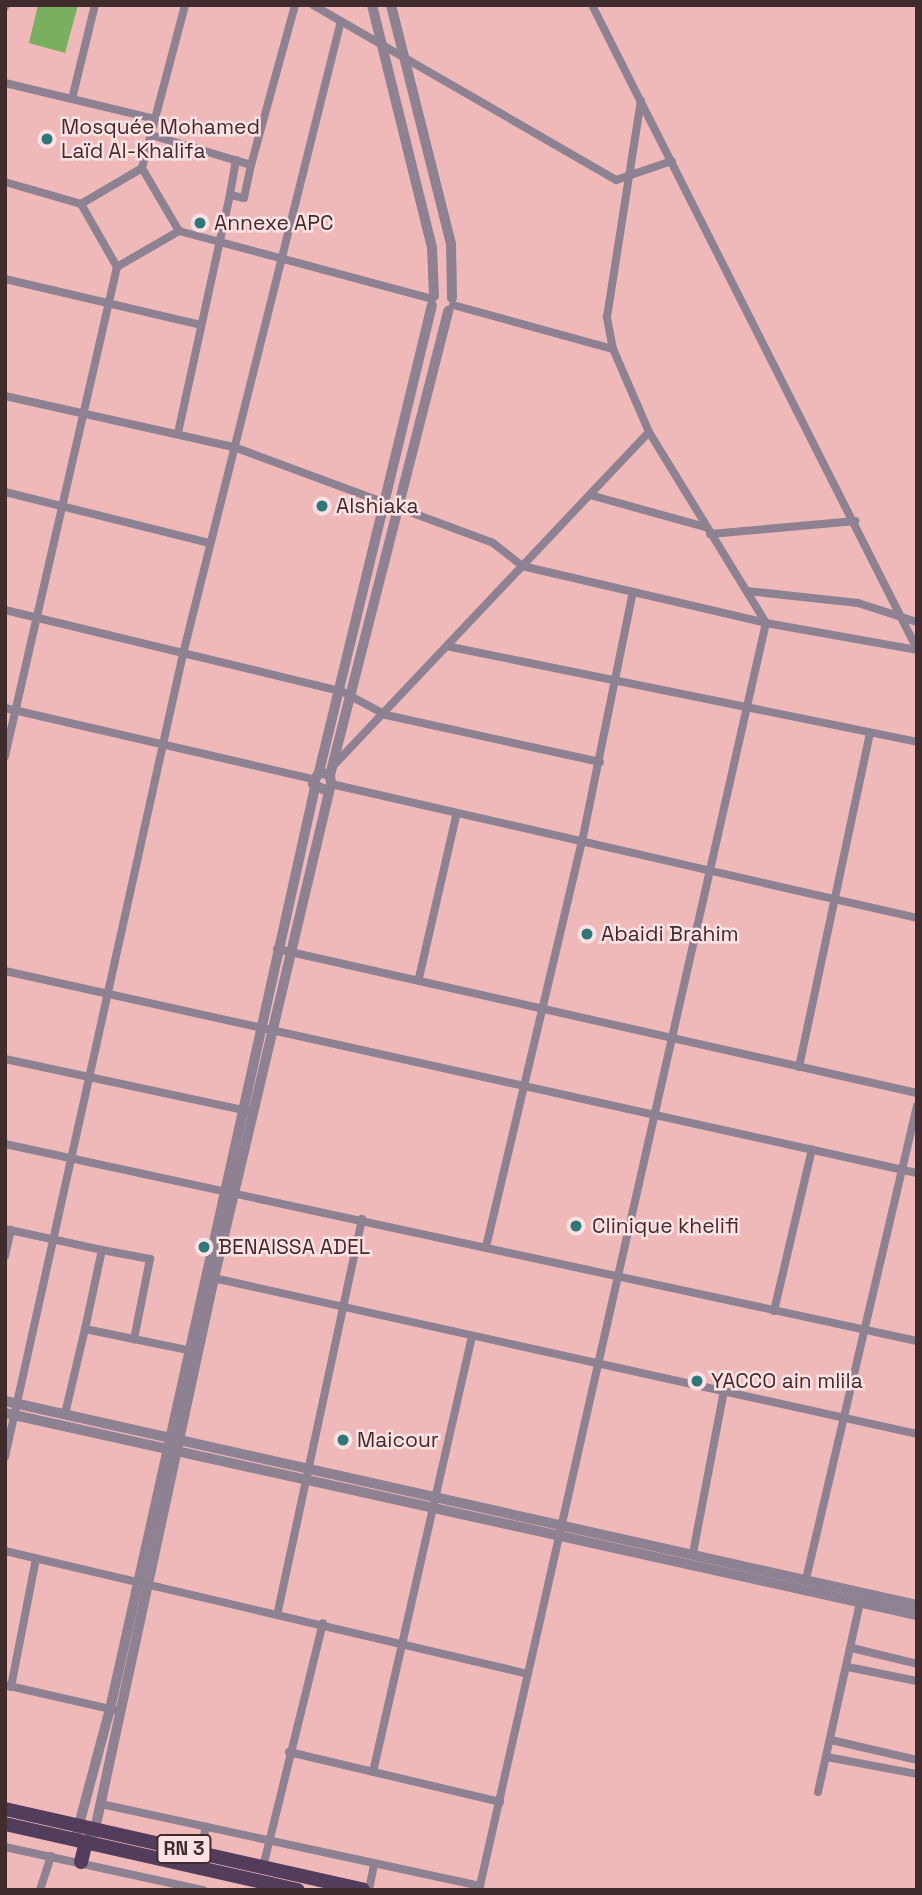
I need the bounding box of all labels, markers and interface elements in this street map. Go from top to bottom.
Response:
place label: Mosquée Mohamed Laïd Al-Khalifa [61,114,260,164]
marker: Mosquée Mohamed Laïd Al-Khalifa [39,131,55,147]
place label: Annexe APC [214,210,334,236]
marker: Annexe APC [192,215,208,231]
place label: Alshiaka [336,493,419,519]
marker: Alshiaka [314,498,330,514]
place label: Abaidi Brahim [601,921,739,947]
marker: Abaidi Brahim [579,926,595,942]
place label: Clinique khelifi [592,1213,739,1239]
marker: Clinique khelifi [566,1216,586,1236]
place label: BENAISSA ADEL [218,1234,371,1260]
marker: BENAISSA ADEL [196,1239,212,1255]
place label: YACCO ain mlila [711,1368,863,1394]
marker: YACCO ain mlila [689,1373,705,1389]
place label: Maicour [357,1427,439,1453]
marker: Maicour [335,1432,351,1448]
road number: RN 3 [156,1834,212,1865]

